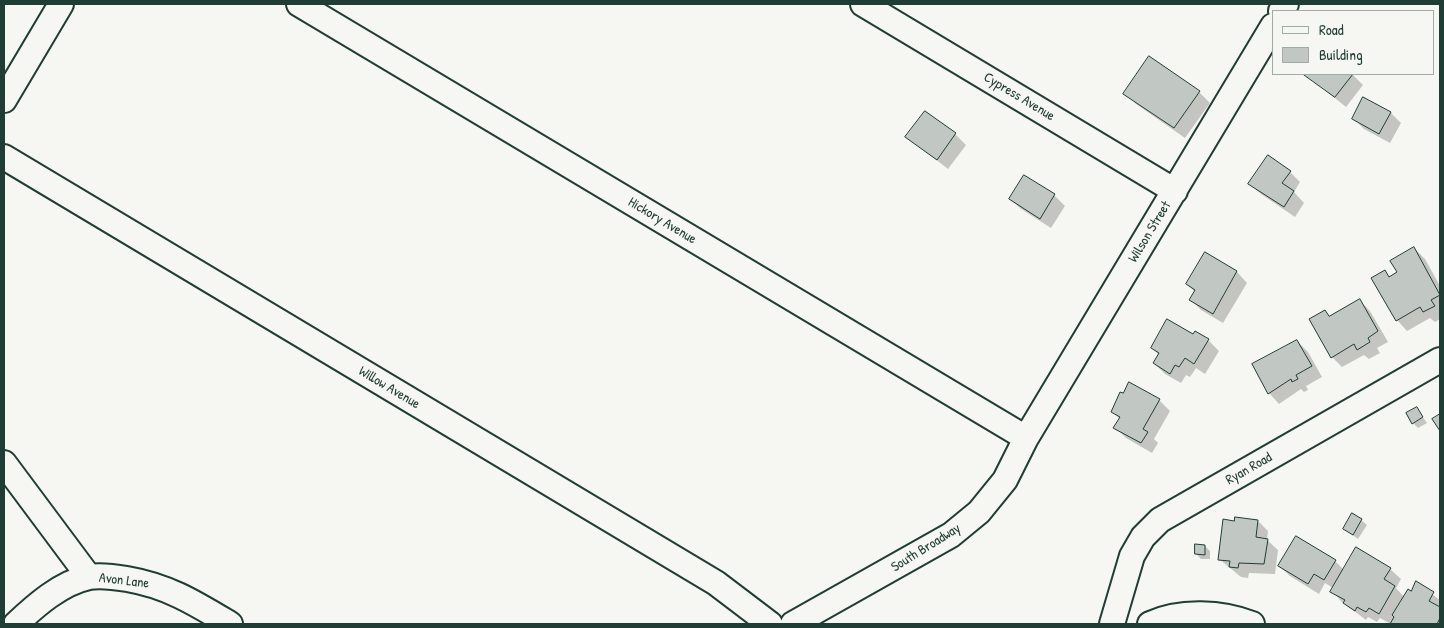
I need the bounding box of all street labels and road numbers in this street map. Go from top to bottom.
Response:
street label: Cypress Avenue [980,69,1058,125]
street label: Hickory Avenue [625,194,699,248]
street label: Wilson Street [1125,198,1175,266]
street label: Willow Avenue [355,363,423,413]
street label: Ryan Road [1223,449,1275,489]
street label: South Broadway [888,520,964,576]
street label: Avon Lane [98,570,150,592]

